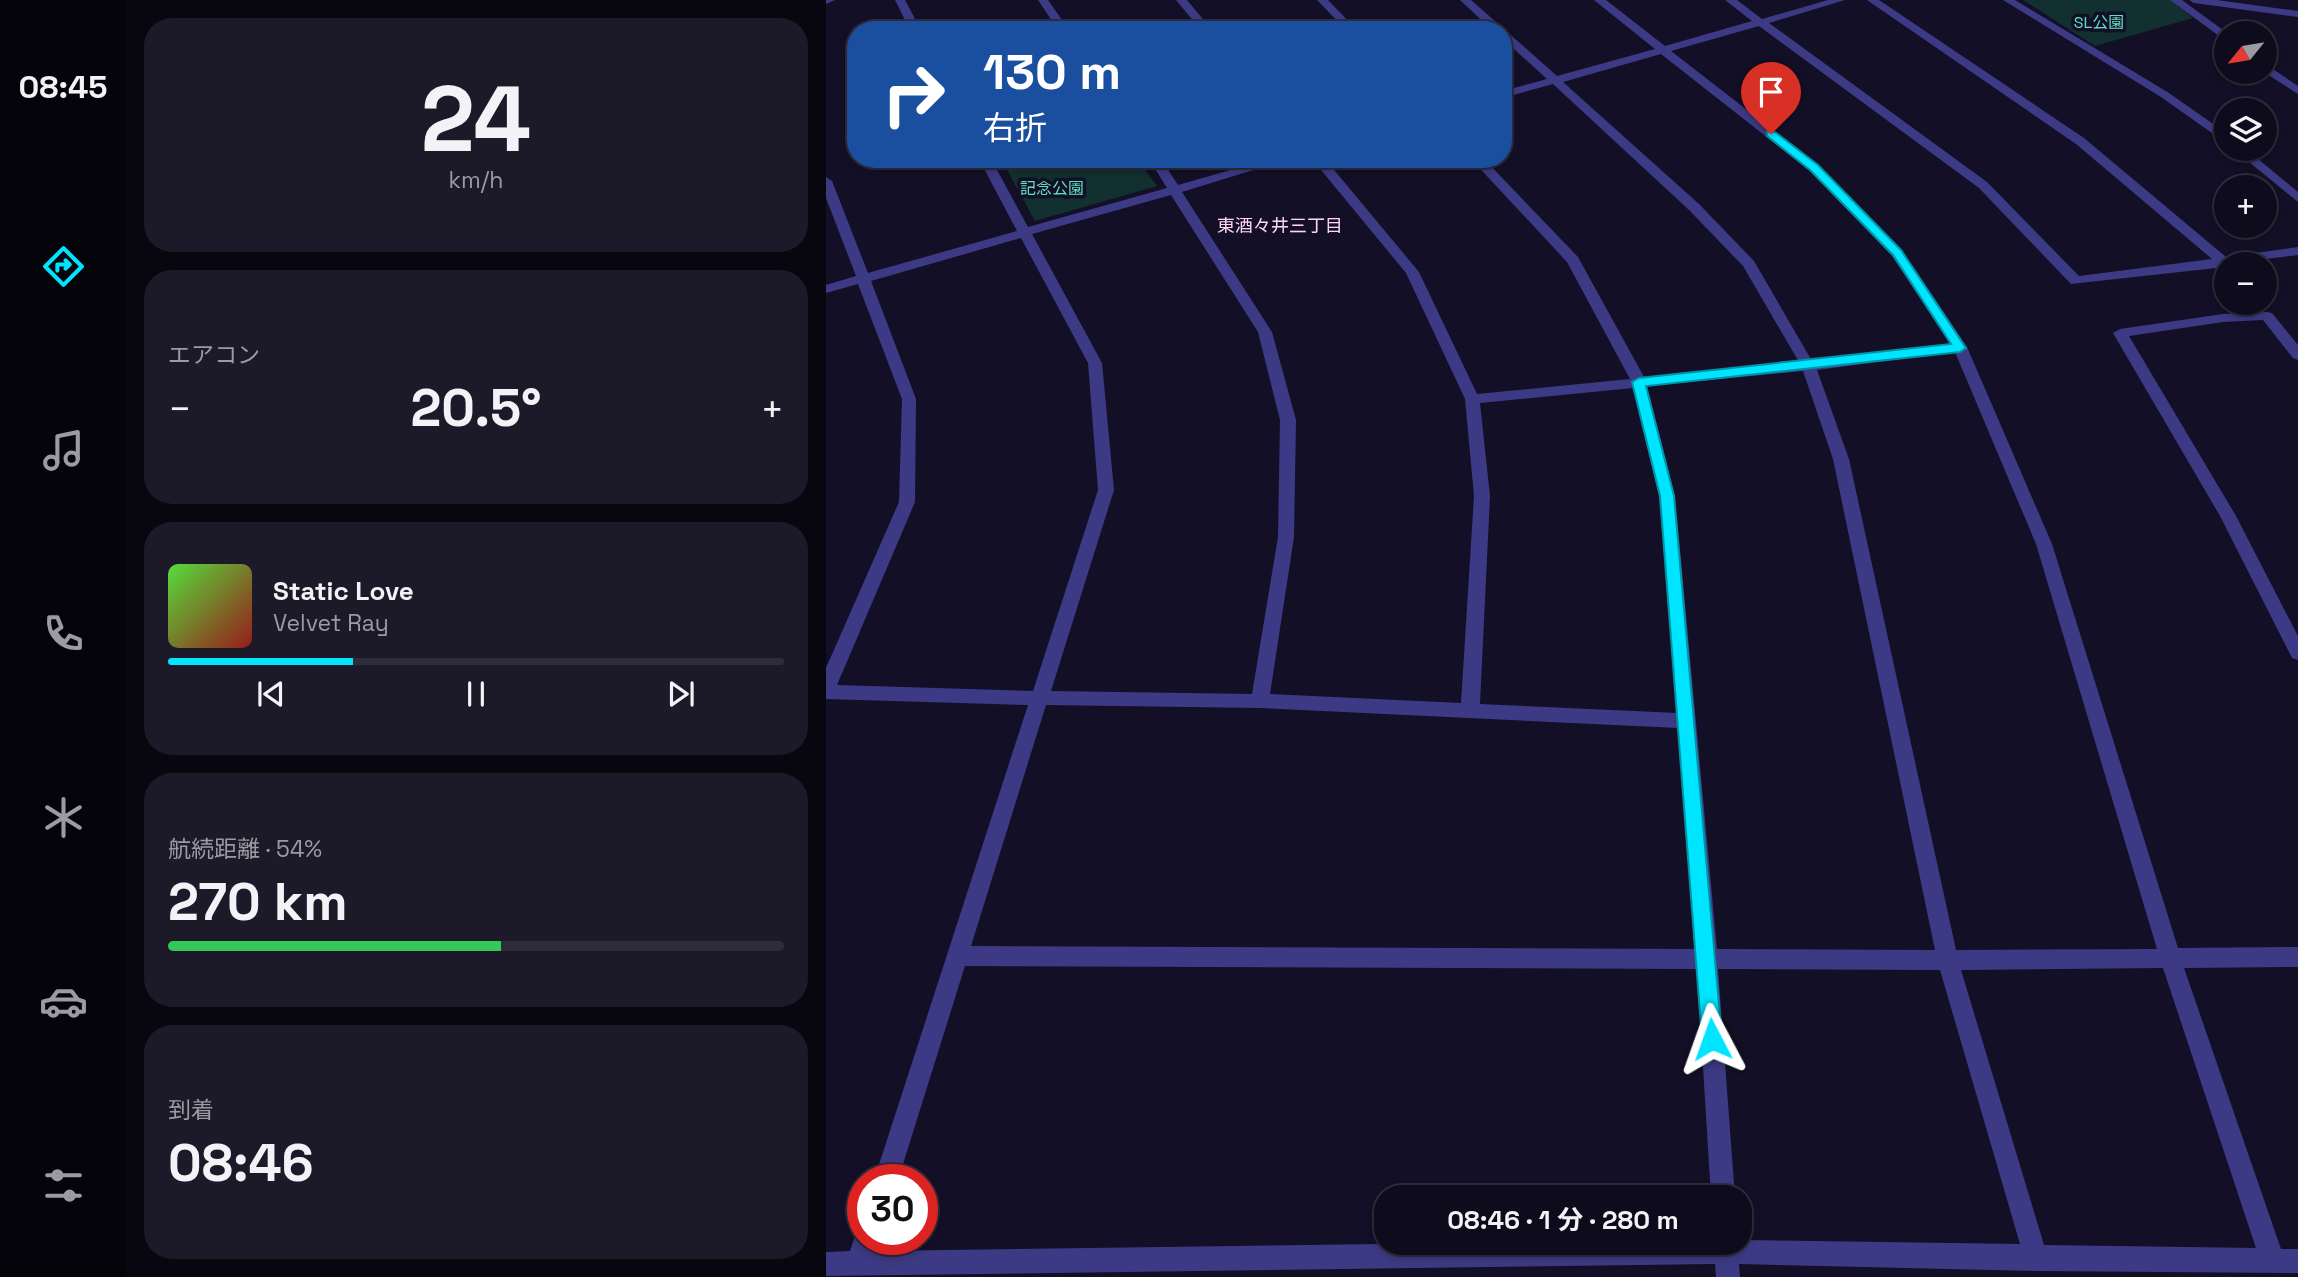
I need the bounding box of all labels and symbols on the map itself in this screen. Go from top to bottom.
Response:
park label: SL公園 [2074,12,2124,33]
north arrow [2214,21,2277,84]
pin [1741,62,1801,134]
park label: 記念公園 [1020,178,1084,199]
district label: 東酒々井三丁目 [1217,214,1343,237]
position arrow [1675,1002,1749,1076]
speed limit sign: 30 [847,1164,938,1255]

